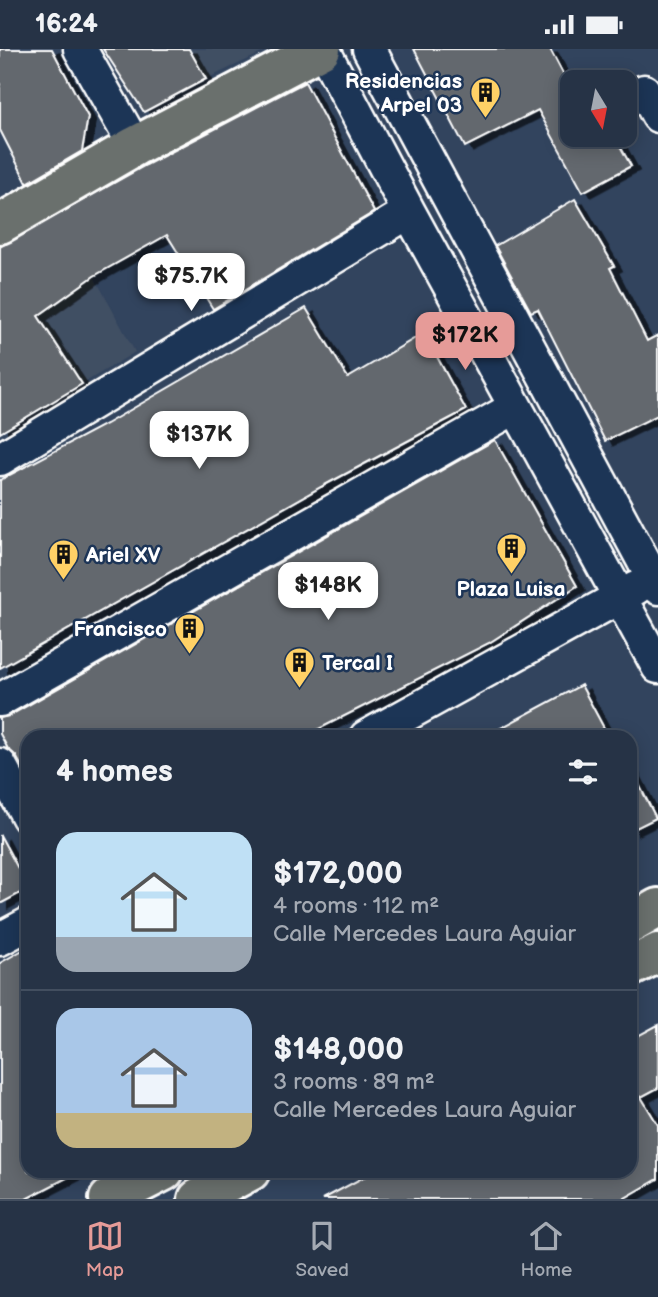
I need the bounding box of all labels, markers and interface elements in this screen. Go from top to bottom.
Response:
text: 16:24 [35,9,98,40]
place label: Residencias Arpel 03 [345,69,462,118]
north arrow [560,70,637,147]
map controls [560,70,637,147]
building icon: Residencias Arpel 03 [468,76,502,120]
pin: $75.7K [134,253,248,313]
text: $75.7K [154,262,228,290]
pin: $172K [416,313,514,372]
text: $172K [432,321,498,349]
pin: $137K [150,411,248,471]
text: $137K [166,420,232,448]
building icon: Plaza Luisa [494,532,528,576]
building icon: Ariel XV [46,538,80,582]
place label: Ariel XV [85,543,160,568]
pin: $148K [279,563,377,622]
text: $148K [294,571,362,599]
place label: Plaza Luisa [457,577,566,602]
building icon: Francisco [173,612,207,656]
place label: Francisco [74,617,167,642]
building icon: Tercal I [282,646,316,690]
place label: Tercal I [322,651,393,676]
icon: filters [564,753,602,791]
text: 4 homes [56,754,173,790]
text: $172,000 [273,856,403,892]
icon: home [112,860,196,944]
text: 4 rooms · 112 m² [273,892,439,920]
text: Calle Mercedes Laura Aguiar [273,920,576,948]
text: $148,000 [273,1032,404,1068]
icon: home [112,1036,196,1120]
text: 3 rooms · 89 m² [273,1068,435,1096]
text: Calle Mercedes Laura Aguiar [273,1096,576,1124]
tab: Map [86,1217,124,1282]
tab: Saved [296,1217,349,1282]
tab: Home [521,1217,572,1282]

